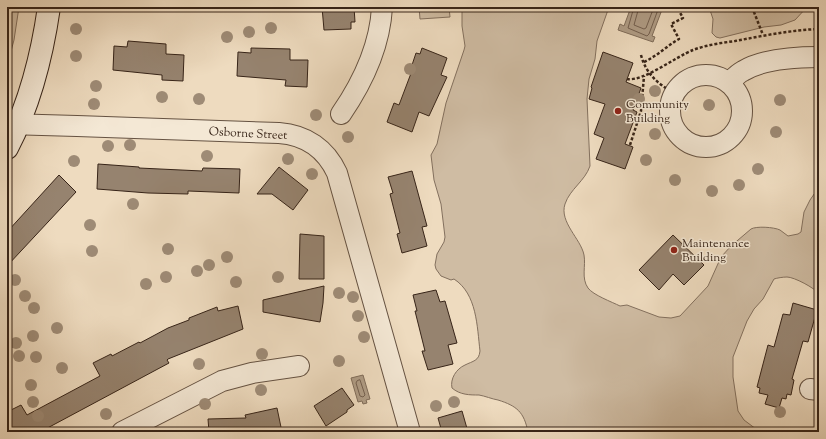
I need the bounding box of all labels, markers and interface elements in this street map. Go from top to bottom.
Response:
place label: Community Building [626,96,689,128]
marker: Community Building [613,106,623,116]
street label: Osborne Street [208,123,288,145]
place label: Maintenance Building [682,235,750,267]
marker: Maintenance Building [669,245,679,255]

